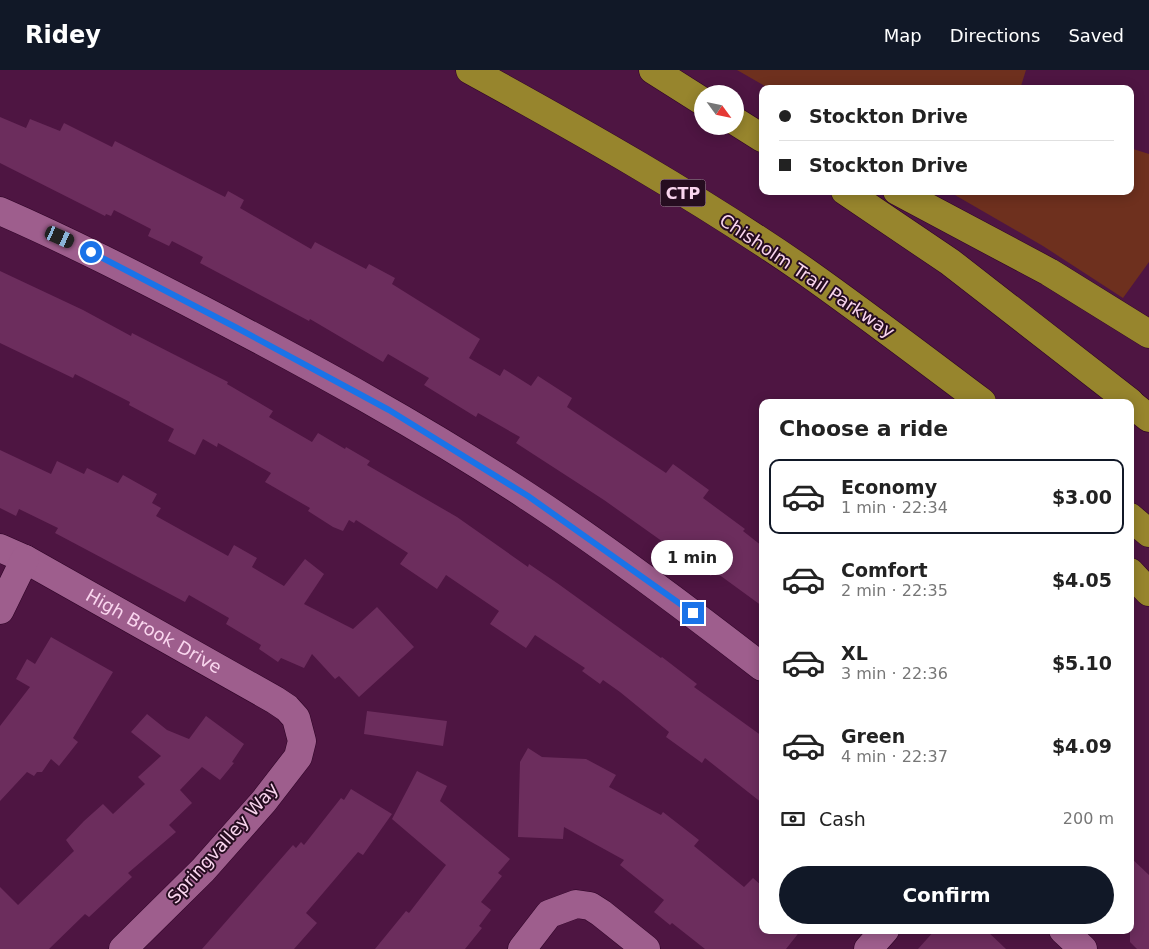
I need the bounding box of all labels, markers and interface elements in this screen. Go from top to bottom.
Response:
text: Ridey [25,21,101,49]
text: Map [884,25,922,46]
text: Directions [950,25,1040,46]
text: Saved [1068,25,1124,46]
north arrow [694,85,744,135]
map controls [694,85,744,135]
text: Stockton Drive [809,105,968,127]
text: Stockton Drive [809,154,968,176]
road number: CTP [660,180,706,206]
street label: Chisholm Trail Parkway [716,209,899,342]
car [43,224,76,250]
route start [80,241,102,263]
text: Choose a ride [779,416,948,441]
icon: car [781,474,826,519]
text: Economy [841,476,937,498]
text: $3.00 [1052,486,1112,508]
text: 1 min · 22:34 [841,498,948,517]
callout: 1 min [652,540,734,576]
text: 1 min [667,548,717,567]
icon: car [781,557,826,602]
text: Comfort [841,559,928,581]
text: $4.05 [1052,569,1112,591]
text: 2 min · 22:35 [841,581,948,600]
street label: High Brook Drive [82,584,226,678]
route end [682,602,704,624]
icon: car [781,640,826,685]
text: XL [841,642,868,664]
text: $5.10 [1052,652,1112,674]
text: 3 min · 22:36 [841,664,948,683]
icon: car [781,723,826,768]
text: Green [841,725,905,747]
text: $4.09 [1052,735,1112,757]
text: 4 min · 22:37 [841,747,948,766]
street label: Springvalley Way [163,778,283,907]
icon: cash [779,805,807,833]
text: Cash [819,808,866,830]
text: 200 m [1063,809,1114,828]
button: Confirm [779,866,1114,924]

